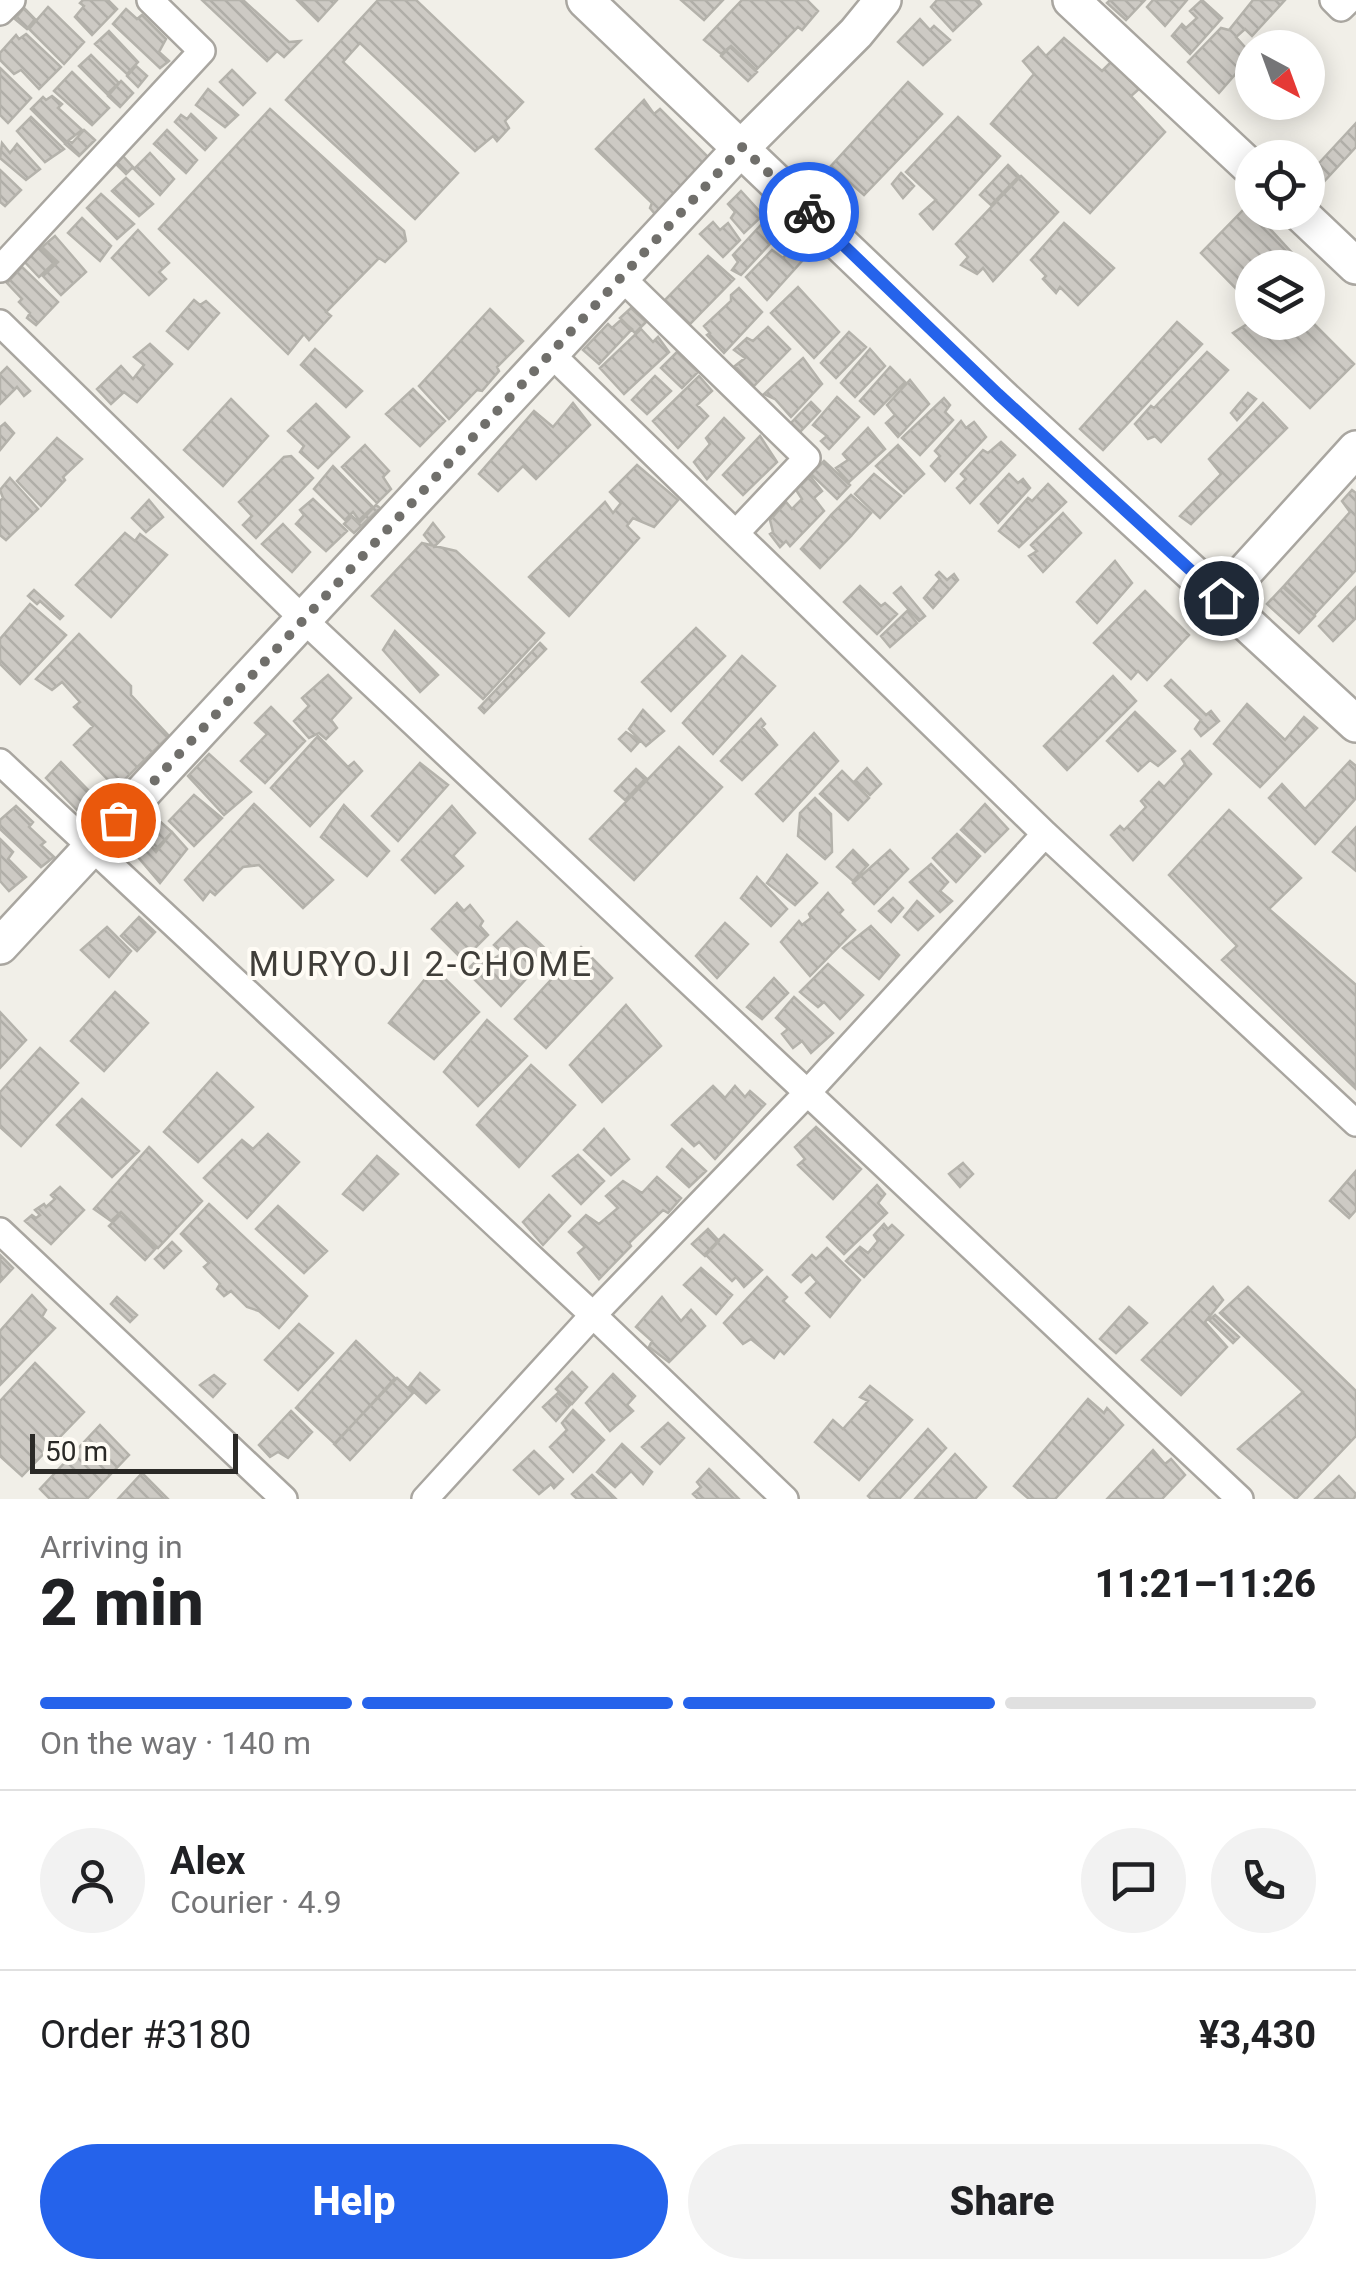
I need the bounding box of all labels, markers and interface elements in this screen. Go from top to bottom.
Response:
north arrow [1235,30,1325,120]
map controls [1235,30,1325,340]
button: locate [1235,140,1325,230]
courier [759,162,859,262]
icon: bike [782,185,837,240]
button: layers [1235,250,1325,340]
pin [1179,556,1264,641]
icon: home [1194,571,1249,626]
pin [76,778,161,863]
icon: bag [91,793,146,848]
district label: MURYOJI 2-CHOME [248,944,594,985]
scale bar [30,1429,238,1474]
text: 50 m [45,1435,108,1468]
text: Arriving in [40,1528,183,1566]
text: 11:21–11:26 [1095,1562,1316,1606]
text: 2 min [40,1565,204,1641]
text: On the way · 140 m [40,1724,311,1762]
button: person [40,1828,145,1933]
button: chat [1081,1828,1186,1933]
button: phone [1211,1828,1316,1933]
text: Alex [170,1839,245,1883]
text: Courier · 4.9 [170,1883,342,1921]
text: Order #3180 [40,2013,251,2057]
text: ¥3,430 [1199,2013,1316,2057]
button: Help [40,2144,668,2259]
button: Share [688,2144,1316,2259]

